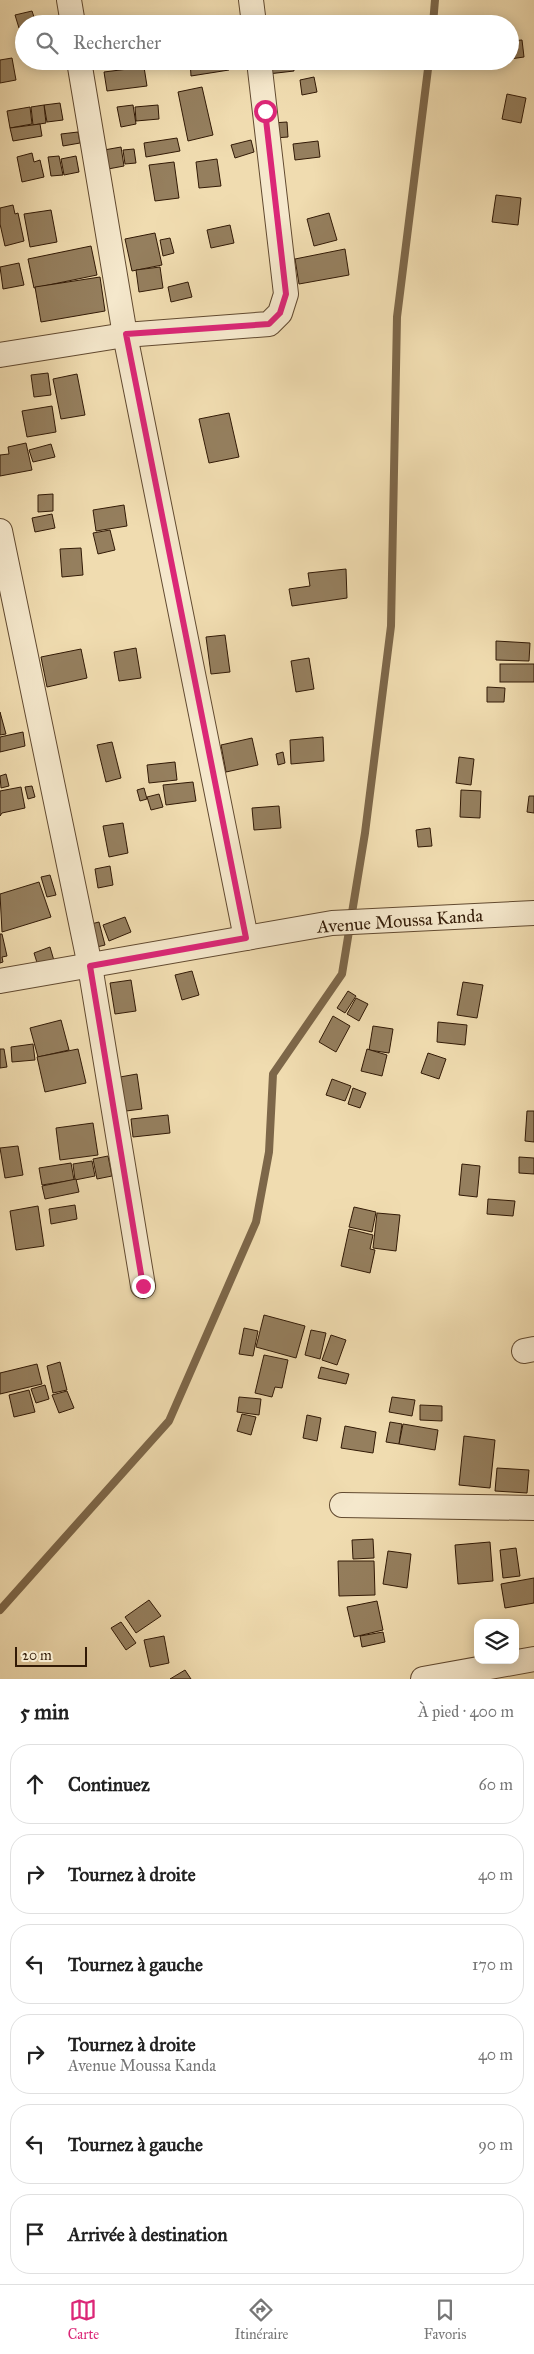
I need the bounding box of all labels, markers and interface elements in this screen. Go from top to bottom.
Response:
search box [15,15,519,70]
icon: search [33,29,61,57]
text: Rechercher [73,31,161,54]
route start [254,100,277,123]
street label: Avenue Moussa Kanda [315,904,484,938]
route end [132,1275,155,1298]
map controls [474,1619,519,1664]
button: layers [474,1619,519,1664]
scale bar [15,1644,88,1667]
text: 20 m [22,1647,52,1664]
text: 5 min [20,1699,69,1725]
text: À pied · 400 m [418,1702,514,1721]
icon: ahead [21,1770,49,1798]
text: Continuez [68,1773,150,1796]
text: 60 m [479,1775,513,1794]
icon: right [21,1860,49,1888]
text: Tournez à droite [68,1863,196,1886]
text: 40 m [478,1865,513,1884]
icon: left [21,1950,49,1978]
text: Tournez à gauche [68,1953,203,1976]
text: 170 m [472,1955,513,1974]
text: Tournez à droite [68,2033,196,2056]
icon: right [21,2040,49,2068]
text: 40 m [478,2045,513,2064]
text: Avenue Moussa Kanda [68,2056,216,2075]
icon: left [21,2130,49,2158]
text: Tournez à gauche [68,2133,203,2156]
text: 90 m [478,2135,513,2154]
icon: arrive [21,2220,49,2248]
text: Arrivée à destination [68,2223,227,2246]
tab: Carte [68,2296,99,2343]
tab: Itinéraire [235,2296,288,2343]
tab: Favoris [424,2296,466,2343]

